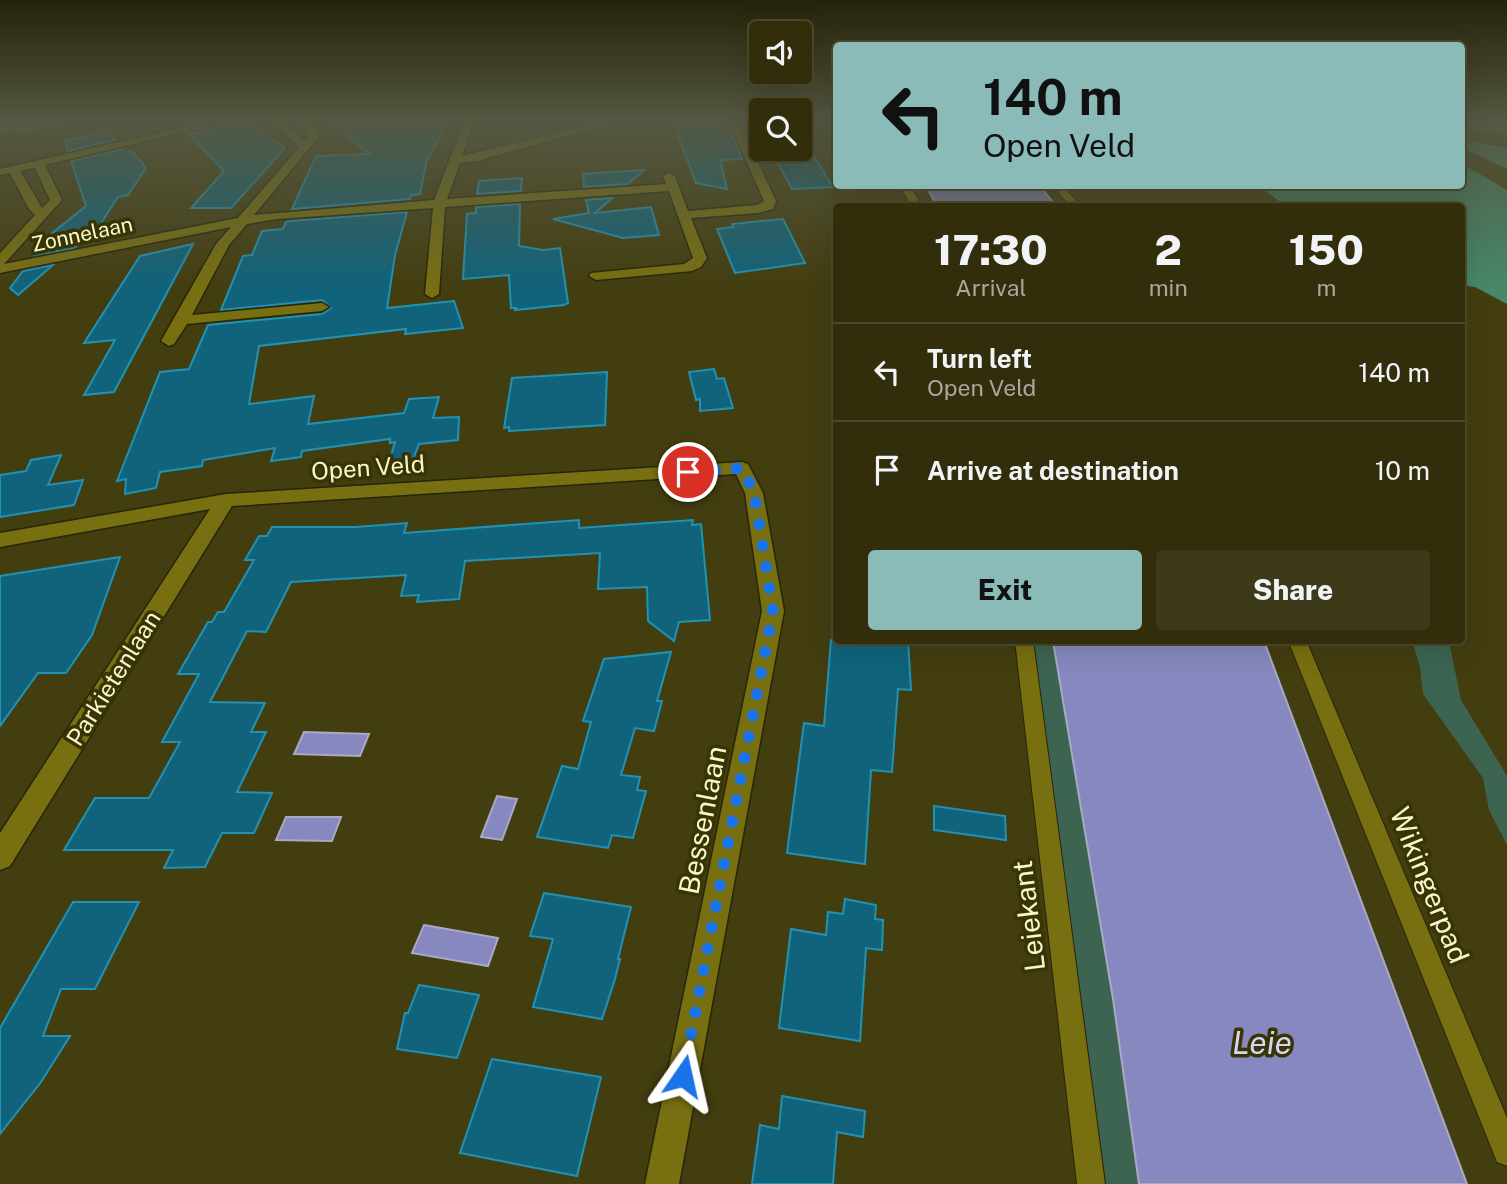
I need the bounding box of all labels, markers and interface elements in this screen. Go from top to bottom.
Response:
map controls [749,21,812,161]
button: sound [749,21,812,84]
text: 140 m [983,68,1123,126]
icon: left [868,70,959,161]
button: search [749,98,812,161]
text: Open Veld [983,127,1135,164]
street label: Zonnelaan [29,211,135,257]
text: 17:30 [934,225,1048,274]
text: 2 [1155,225,1182,274]
text: 150 [1289,225,1364,274]
text: Arrival [955,274,1026,301]
text: min [1149,274,1188,301]
text: m [1316,274,1336,301]
text: Turn left [927,343,1032,374]
icon: left [868,353,906,391]
text: 140 m [1358,357,1430,388]
text: Open Veld [927,374,1036,401]
pin [658,442,718,502]
street label: Open Veld [310,449,426,485]
icon: arrive [868,451,906,489]
icon: arrive [669,453,707,491]
text: Arrive at destination [927,455,1179,486]
text: 10 m [1375,455,1430,486]
button: Exit [868,550,1142,630]
button: Share [1156,550,1430,630]
street label: Parkietenlaan [60,605,166,751]
street label: Bessenlaan [671,743,733,897]
street label: Wikingerpad [1384,802,1476,968]
street label: Leiekant [1005,859,1051,973]
water label: Leie [1232,1024,1292,1061]
position arrow [646,1039,720,1113]

